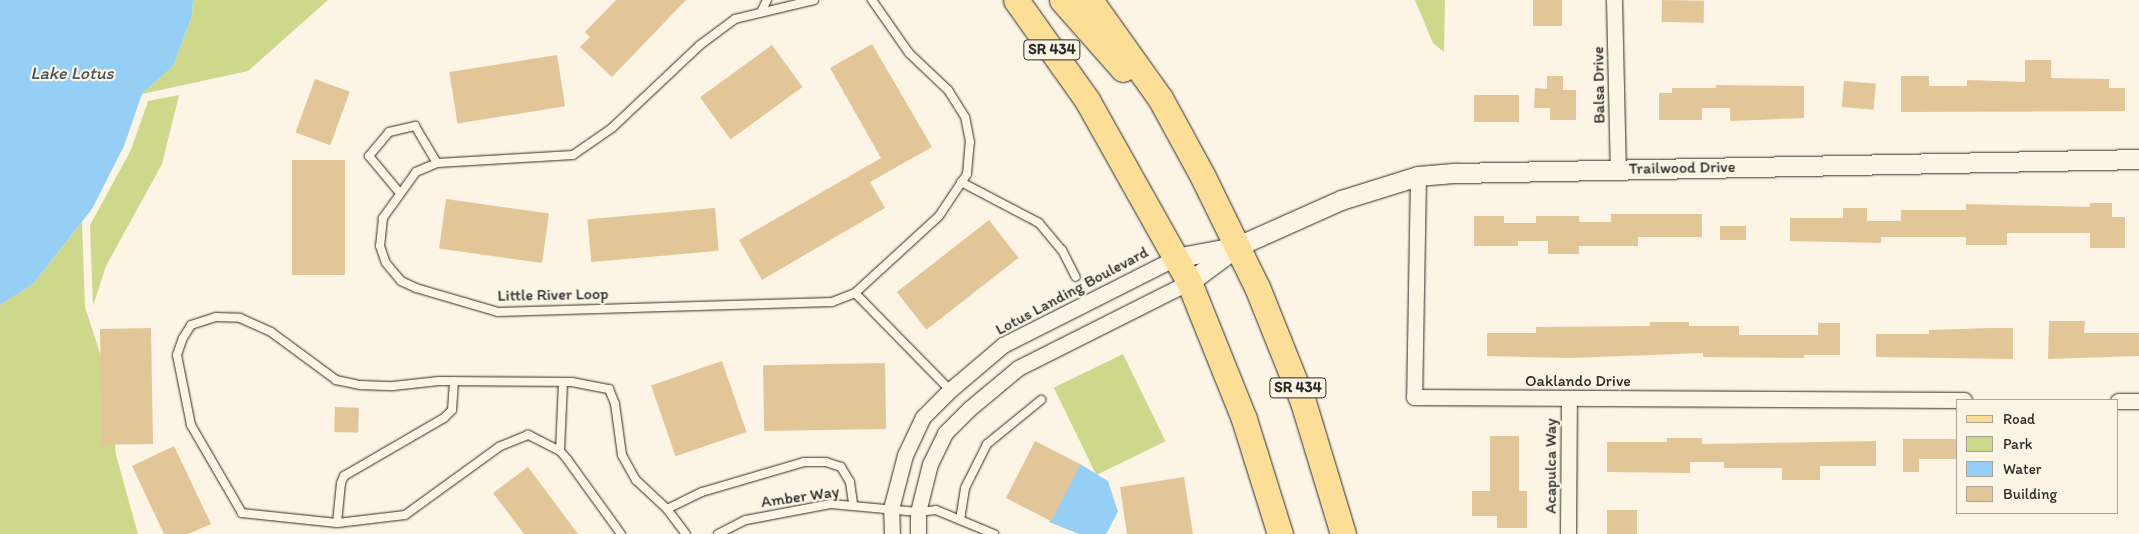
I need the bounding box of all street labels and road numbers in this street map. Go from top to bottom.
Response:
road number: SR 434 [1023,38,1081,62]
street label: Balsa Drive [1589,46,1609,124]
street label: Trailwood Drive [1628,157,1736,179]
street label: Lotus Landing Boulevard [992,242,1152,340]
street label: Little River Loop [498,284,608,306]
street label: Oaklando Drive [1525,371,1631,391]
road number: SR 434 [1269,376,1327,400]
street label: Acapulca Way [1541,418,1561,514]
street label: Amber Way [760,482,840,512]

